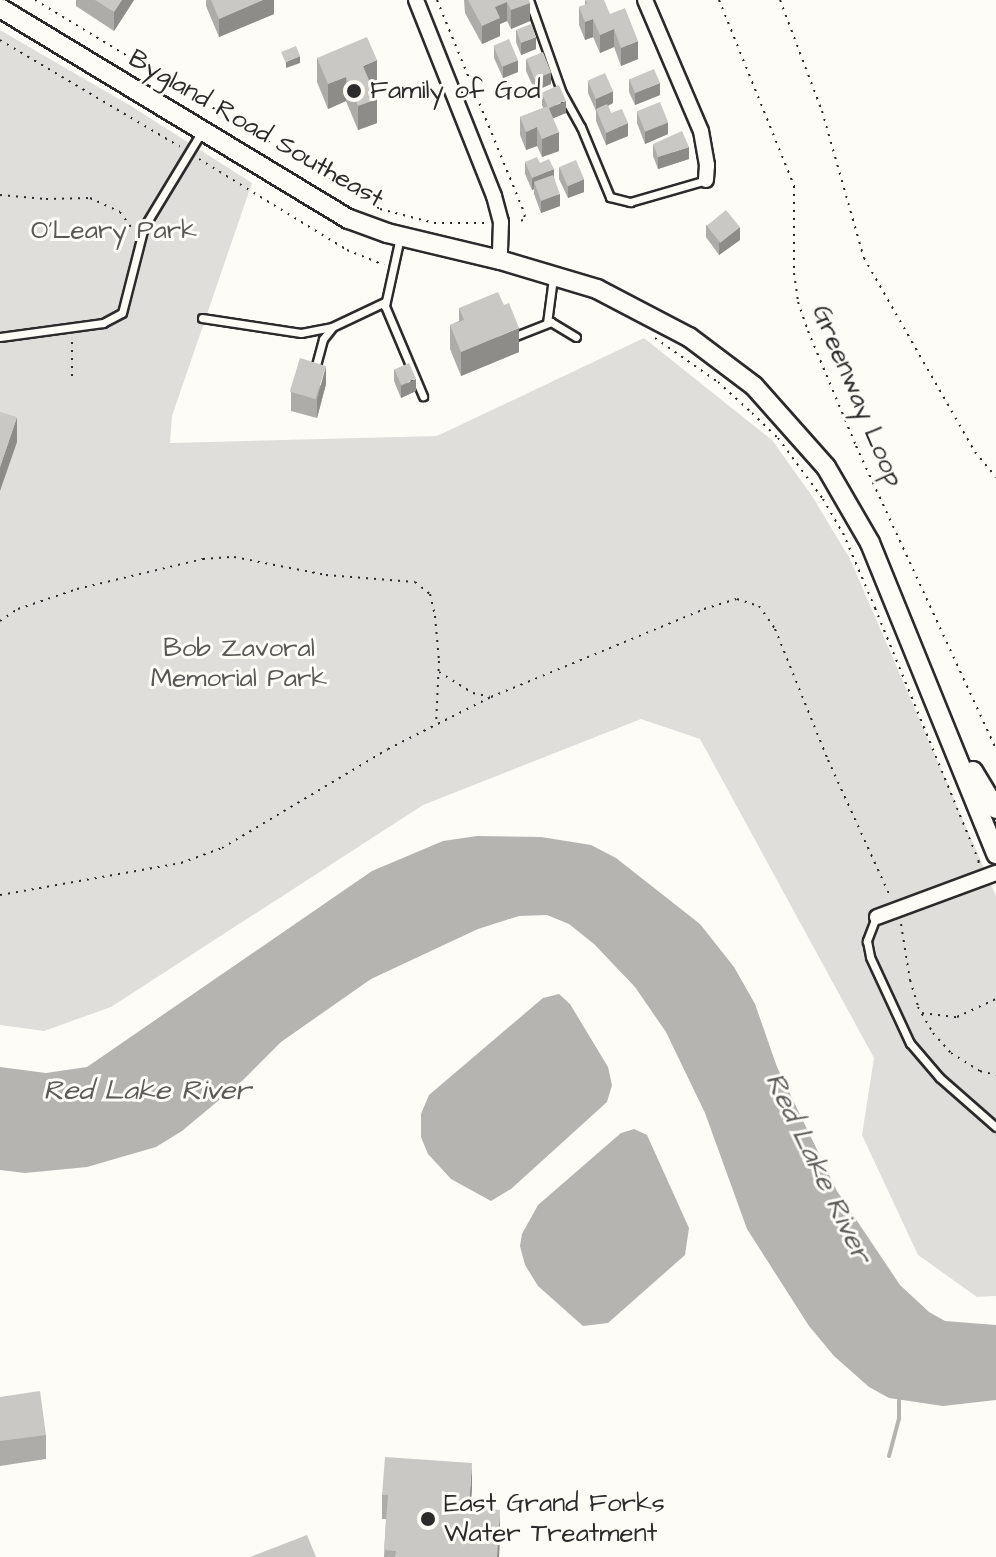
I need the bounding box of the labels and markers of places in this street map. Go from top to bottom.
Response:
place label: Family of God [370,75,541,107]
marker: Family of God [345,82,363,100]
place label: East Grand Forks Water Treatment [444,1488,665,1550]
marker: East Grand Forks Water Treatment [419,1510,437,1528]

